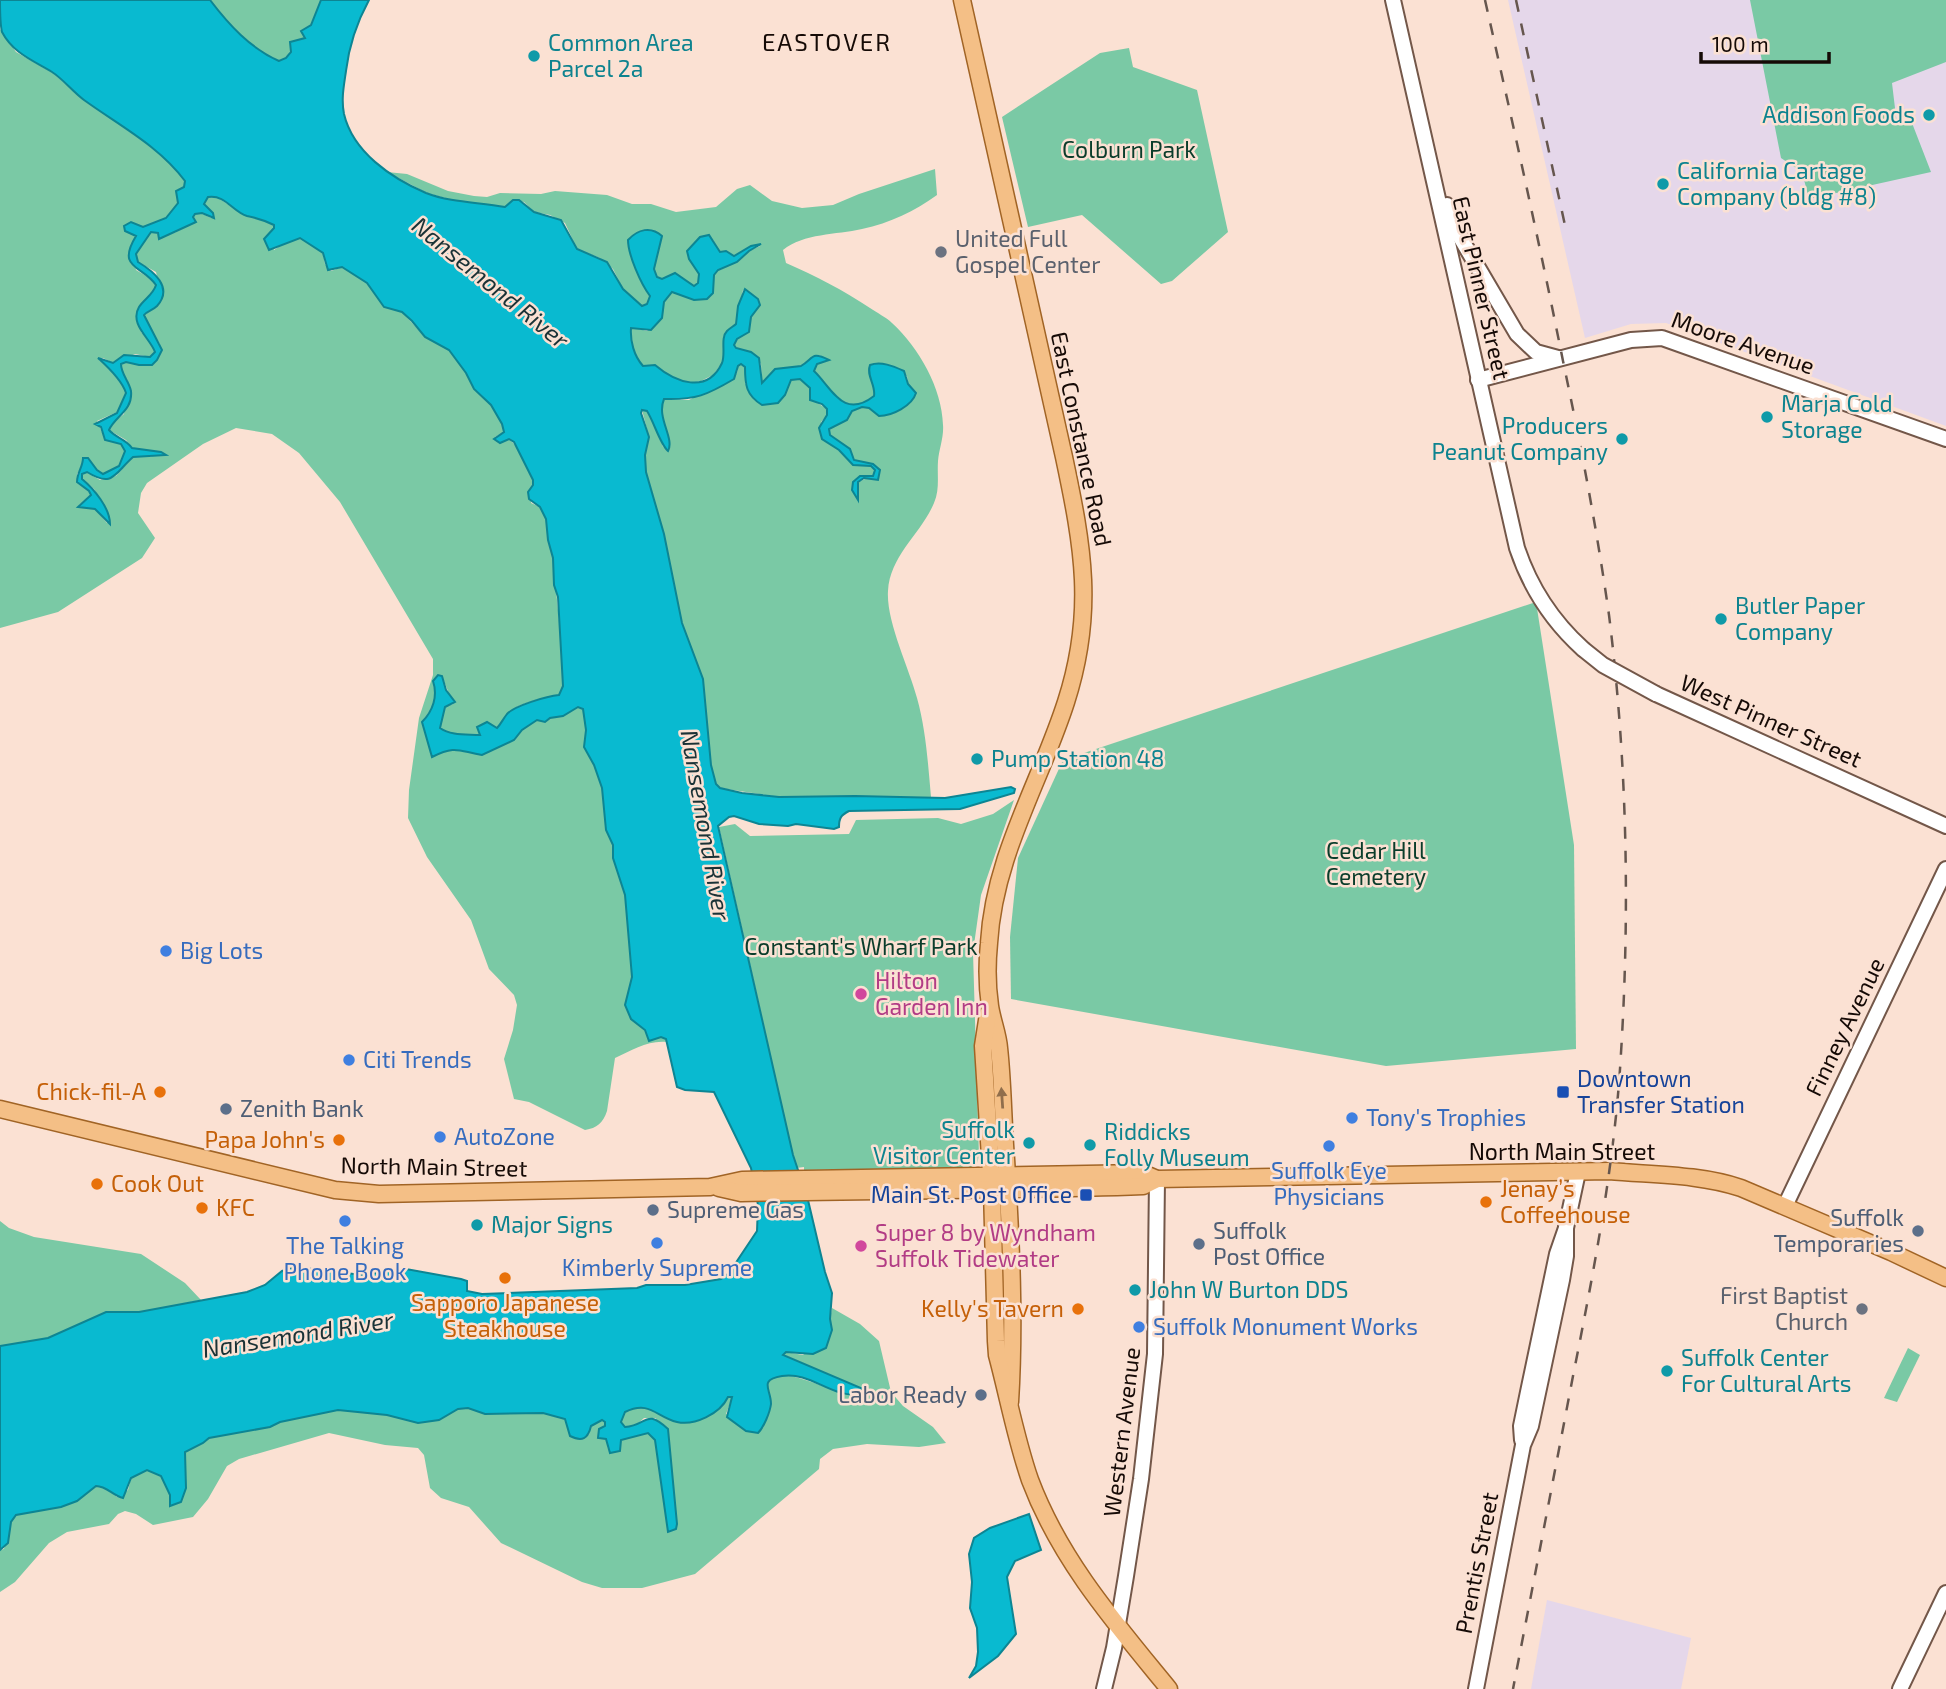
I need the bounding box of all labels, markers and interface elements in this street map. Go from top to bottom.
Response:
scale bar [1701,21,1829,65]
district label: EASTOVER [762,27,892,56]
place label: Common Area Parcel 2a [548,28,694,82]
text: 100 m [1712,31,1769,56]
marker: Common Area Parcel 2a [526,48,542,64]
place label: Addison Foods [1762,100,1915,128]
marker: Addison Foods [1921,107,1937,123]
park label: Colburn Park [1062,135,1196,163]
place label: California Cartage Company (bldg #8) [1677,156,1876,210]
marker: California Cartage Company (bldg #8) [1655,176,1671,192]
street label: East Pinner Street [1447,193,1517,382]
water label: Nansemond River [407,210,575,354]
place label: United Full Gospel Center [955,224,1100,278]
marker: United Full Gospel Center [933,244,949,260]
street label: Moore Avenue [1668,305,1818,380]
street label: East Constance Road [1046,329,1118,549]
place label: Marja Cold Storage [1781,389,1893,443]
marker: Marja Cold Storage [1759,409,1775,425]
place label: Producers Peanut Company [1431,411,1608,465]
marker: Producers Peanut Company [1614,431,1630,447]
place label: Butler Paper Company [1735,591,1865,645]
marker: Butler Paper Company [1713,611,1729,627]
street label: West Pinner Street [1676,668,1867,773]
water label: Nansemond River [675,727,738,923]
place label: Pump Station 48 [991,744,1165,772]
marker: Pump Station 48 [969,751,985,767]
park label: Cedar Hill Cemetery [1326,836,1426,890]
park label: Constant's Wharf Park [744,932,978,960]
place label: Big Lots [180,936,263,964]
marker: Big Lots [158,943,174,959]
street label: Finney Avenue [1799,953,1890,1100]
place label: Hilton Garden Inn [875,966,988,1020]
marker: Hilton Garden Inn [853,986,869,1002]
place label: Citi Trends [363,1045,472,1073]
marker: Citi Trends [341,1052,357,1068]
place label: Downtown Transfer Station [1577,1064,1745,1118]
place label: Chick-fil-A [36,1077,147,1105]
marker: Chick-fil-A [152,1084,168,1100]
marker: Downtown Transfer Station [1555,1084,1571,1100]
one-way arrow [996,1087,1007,1109]
place label: Zenith Bank [240,1094,364,1122]
marker: Zenith Bank [218,1101,234,1117]
place label: Tony's Trophies [1366,1103,1526,1131]
marker: Tony's Trophies [1344,1110,1360,1126]
place label: Suffolk Visitor Center [873,1115,1015,1169]
place label: Riddicks Folly Museum [1104,1117,1250,1171]
place label: AutoZone [454,1122,555,1150]
place label: Papa John's [204,1125,325,1153]
marker: AutoZone [432,1129,448,1145]
marker: Papa John's [331,1132,347,1148]
marker: Suffolk Visitor Center [1021,1135,1037,1151]
marker: Riddicks Folly Museum [1082,1137,1098,1153]
street label: North Main Street [1469,1137,1656,1165]
marker: Suffolk Eye Physicians [1321,1138,1337,1154]
street label: North Main Street [340,1150,528,1182]
place label: Suffolk Eye Physicians [1271,1156,1387,1210]
place label: Cook Out [111,1169,204,1197]
place label: Jenay’s Coffeehouse [1500,1174,1631,1228]
marker: Cook Out [89,1176,105,1192]
place label: Main St. Post Office [871,1180,1072,1208]
marker: Main St. Post Office [1078,1187,1094,1203]
place label: KFC [216,1193,255,1221]
marker: Jenay’s Coffeehouse [1478,1194,1494,1210]
place label: Supreme Gas [667,1195,804,1223]
marker: KFC [194,1200,210,1216]
marker: Supreme Gas [645,1202,661,1218]
place label: Suffolk Temporaries [1773,1203,1904,1257]
place label: Major Signs [491,1210,613,1238]
marker: The Talking Phone Book [337,1213,353,1229]
place label: Suffolk Post Office [1213,1216,1325,1270]
marker: Major Signs [469,1217,485,1233]
place label: Super 8 by Wyndham Suffolk Tidewater [875,1218,1096,1272]
marker: Suffolk Temporaries [1910,1223,1926,1239]
place label: The Talking Phone Book [284,1231,407,1285]
marker: Kimberly Supreme [649,1235,665,1251]
marker: Suffolk Post Office [1191,1236,1207,1252]
marker: Super 8 by Wyndham Suffolk Tidewater [853,1238,869,1254]
place label: Kimberly Supreme [562,1253,752,1281]
marker: Sapporo Japanese Steakhouse [497,1270,513,1286]
place label: John W Burton DDS [1149,1275,1348,1303]
place label: First Baptist Church [1720,1281,1848,1335]
marker: John W Burton DDS [1127,1282,1143,1298]
place label: Sapporo Japanese Steakhouse [411,1288,599,1342]
place label: Kelly's Tavern [921,1294,1064,1322]
marker: Kelly's Tavern [1070,1301,1086,1317]
marker: First Baptist Church [1854,1301,1870,1317]
water label: Nansemond River [200,1304,396,1363]
place label: Suffolk Monument Works [1153,1312,1418,1340]
marker: Suffolk Monument Works [1131,1319,1147,1335]
place label: Suffolk Center For Cultural Arts [1681,1343,1851,1397]
street label: Western Avenue [1097,1345,1145,1518]
marker: Suffolk Center For Cultural Arts [1659,1363,1675,1379]
place label: Labor Ready [838,1380,967,1408]
marker: Labor Ready [973,1387,989,1403]
street label: Prentis Street [1449,1490,1503,1636]

